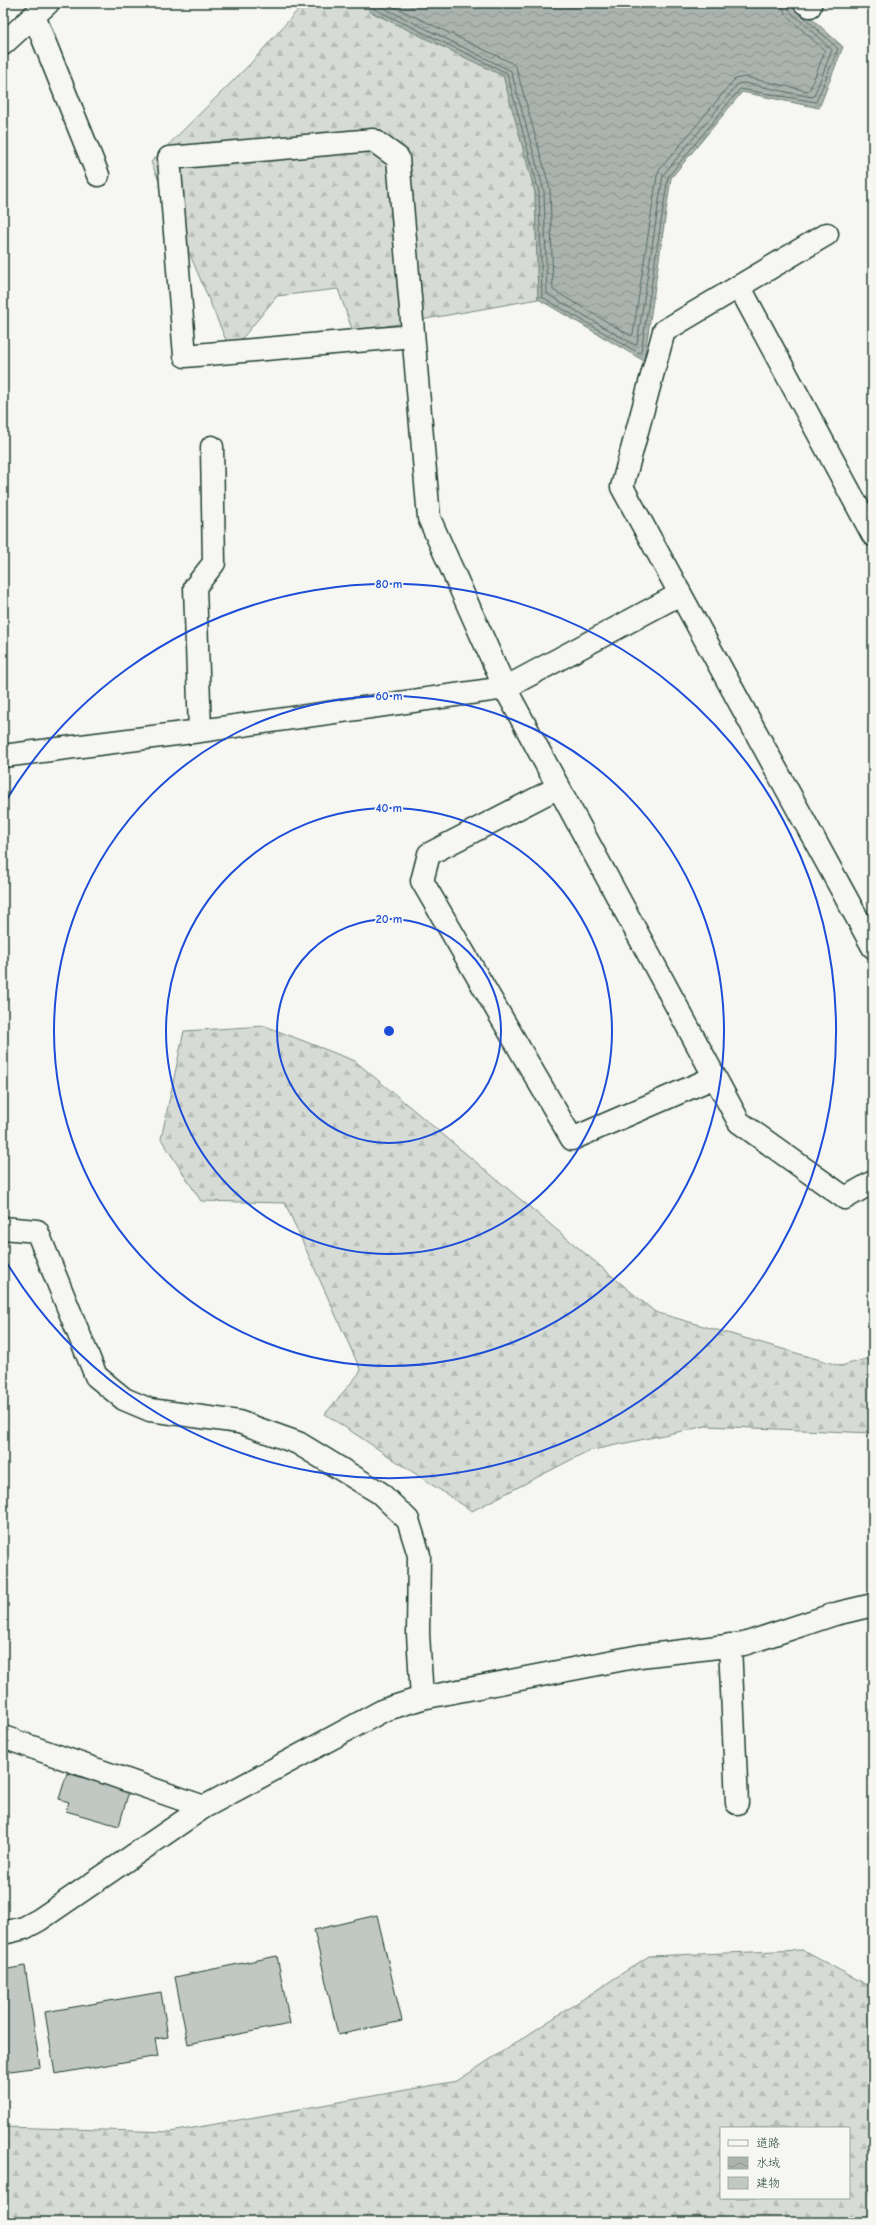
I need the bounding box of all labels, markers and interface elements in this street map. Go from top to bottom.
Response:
text: 80 m [376,577,402,591]
text: 60 m [376,689,402,703]
text: 40 m [376,801,402,815]
text: 20 m [376,912,402,926]
centre of rings [382,1024,396,1038]
legend [720,2127,850,2199]
text: 道路 [756,2136,780,2150]
text: 水域 [756,2156,780,2170]
text: 建物 [756,2176,780,2190]

